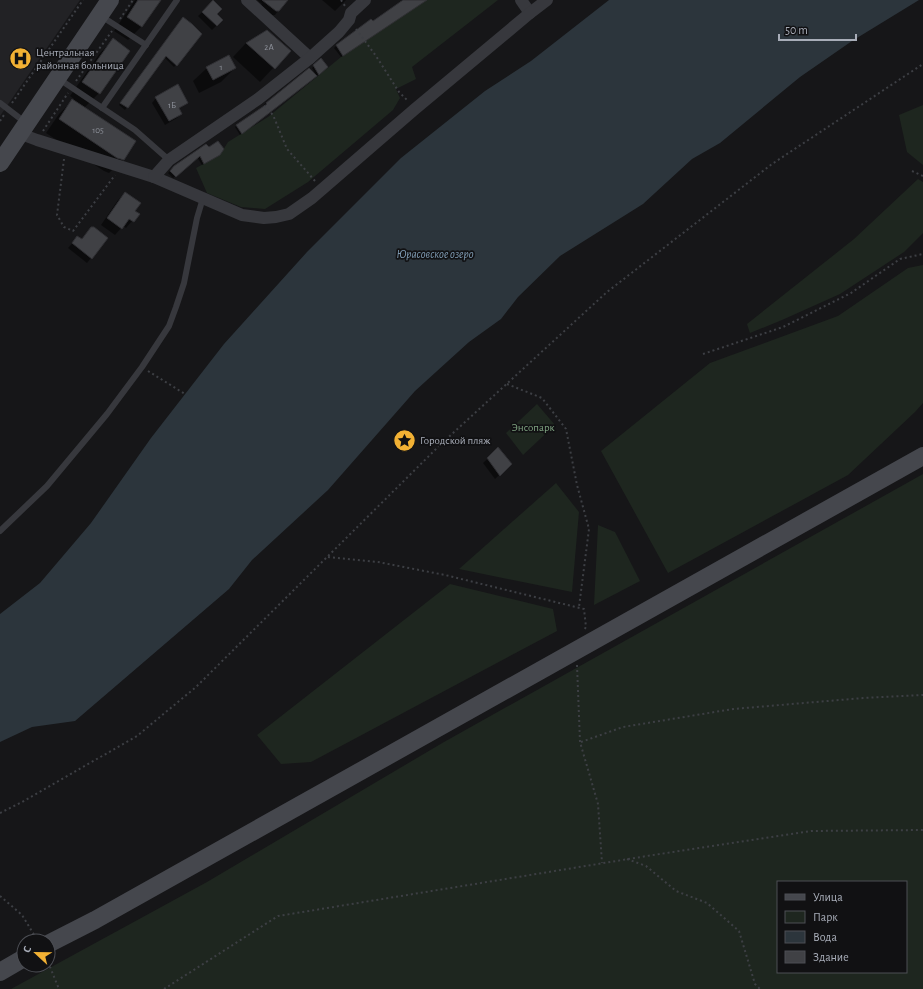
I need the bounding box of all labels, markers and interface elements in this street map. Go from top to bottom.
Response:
scale bar [779,16,856,42]
text: 50 m [785,24,808,36]
house number: 2А [264,43,274,52]
hospital icon: Центральная районная больница [7,45,33,71]
place label: Центральная районная больница [36,47,124,71]
house number: 1 [219,63,223,72]
house number: 1Б [168,101,176,110]
house number: 105 [92,126,104,135]
water label: Юрасовское озеро [396,248,474,261]
park label: Энсопарк [511,422,555,433]
place icon: Городской пляж [392,427,418,453]
place label: Городской пляж [420,435,490,446]
legend [777,881,907,973]
text: Улица [813,891,843,903]
text: Парк [813,911,838,923]
text: Вода [813,931,837,943]
north arrow [16,933,56,973]
text: С [21,945,33,954]
text: Здание [813,951,849,963]

